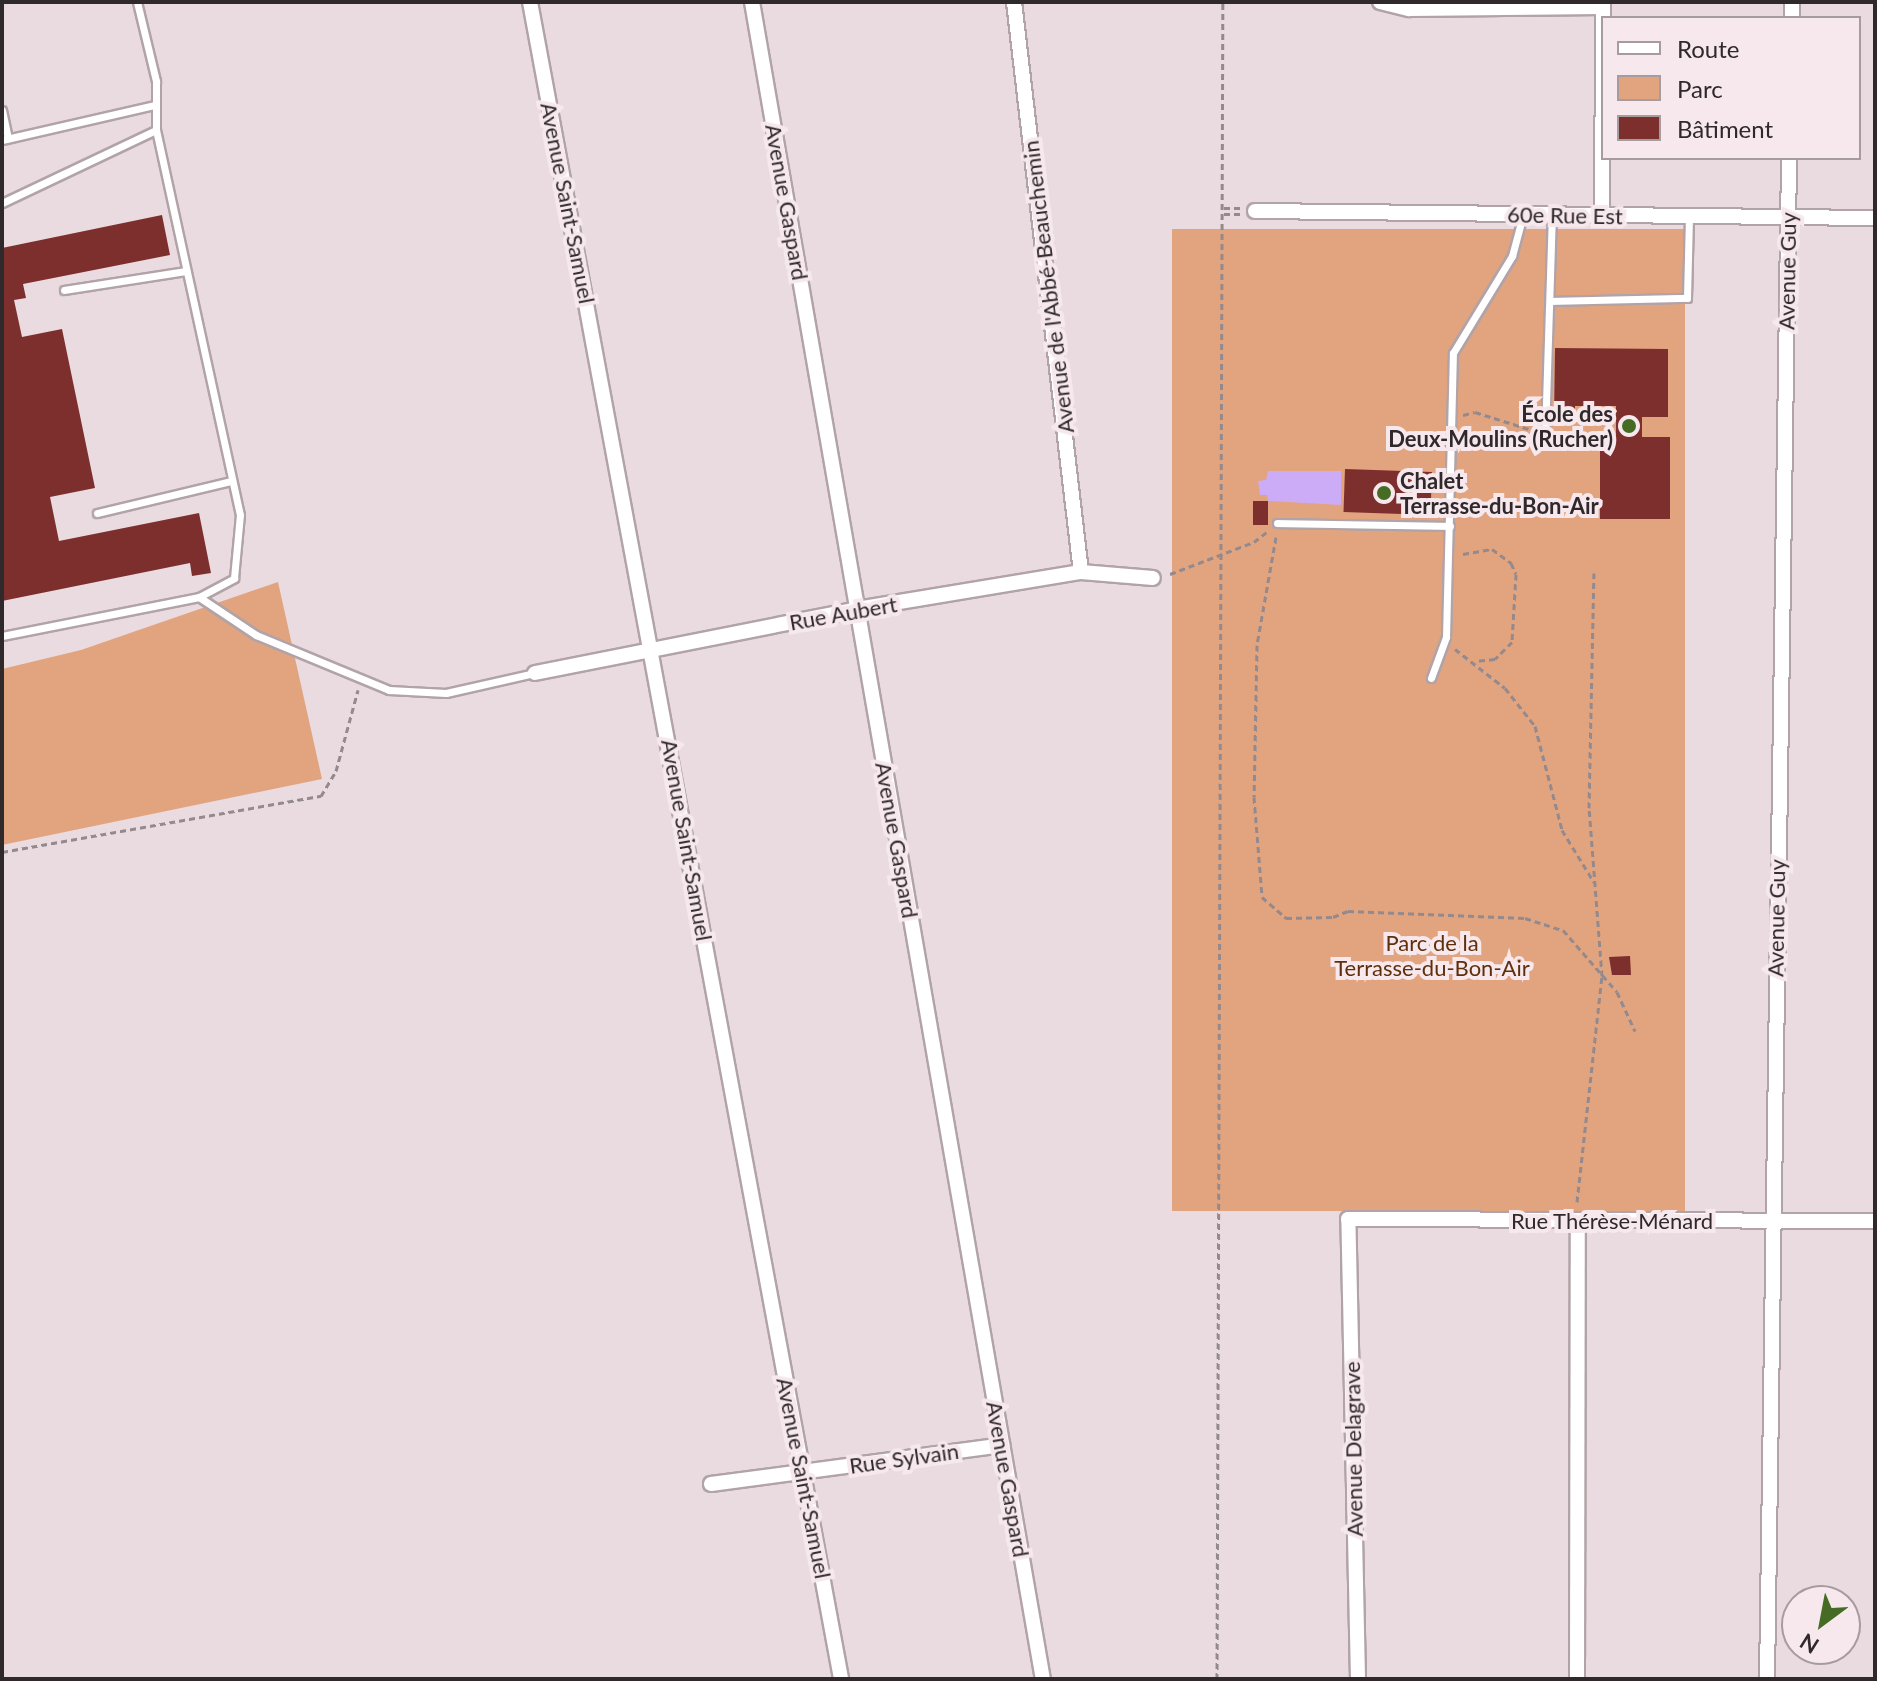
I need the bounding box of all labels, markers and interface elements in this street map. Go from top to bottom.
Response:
legend [1601,16,1861,160]
text: Route [1677,34,1739,63]
text: Parc [1677,74,1723,103]
street label: Avenue Saint-Samuel [536,100,600,306]
text: Bâtiment [1677,114,1773,143]
street label: Avenue Gaspard [760,122,814,282]
street label: Avenue de l'Abbé-Beauchemin [1017,139,1079,435]
street label: 60e Rue Est [1507,201,1623,229]
street label: Avenue Guy [1773,212,1801,330]
place label: École des Deux-Moulins (Rucher) [1388,400,1613,452]
marker: École des Deux-Moulins (Rucher) [1620,417,1638,435]
place label: Chalet Terrasse-du-Bon-Air [1400,467,1599,518]
marker: Chalet Terrasse-du-Bon-Air [1375,484,1393,502]
street label: Rue Aubert [787,590,899,636]
street label: Avenue Saint-Samuel [656,737,718,943]
street label: Avenue Gaspard [870,760,924,920]
street label: Avenue Guy [1762,859,1790,977]
park label: Parc de la Terrasse-du-Bon-Air [1334,929,1530,980]
street label: Rue Thérèse-Ménard [1511,1208,1713,1234]
street label: Avenue Delagrave [1338,1361,1368,1537]
street label: Avenue Saint-Samuel [772,1375,836,1581]
street label: Avenue Gaspard [981,1399,1035,1559]
street label: Rue Sylvain [848,1437,960,1479]
north arrow [1781,1585,1861,1665]
text: N [1795,1628,1823,1660]

